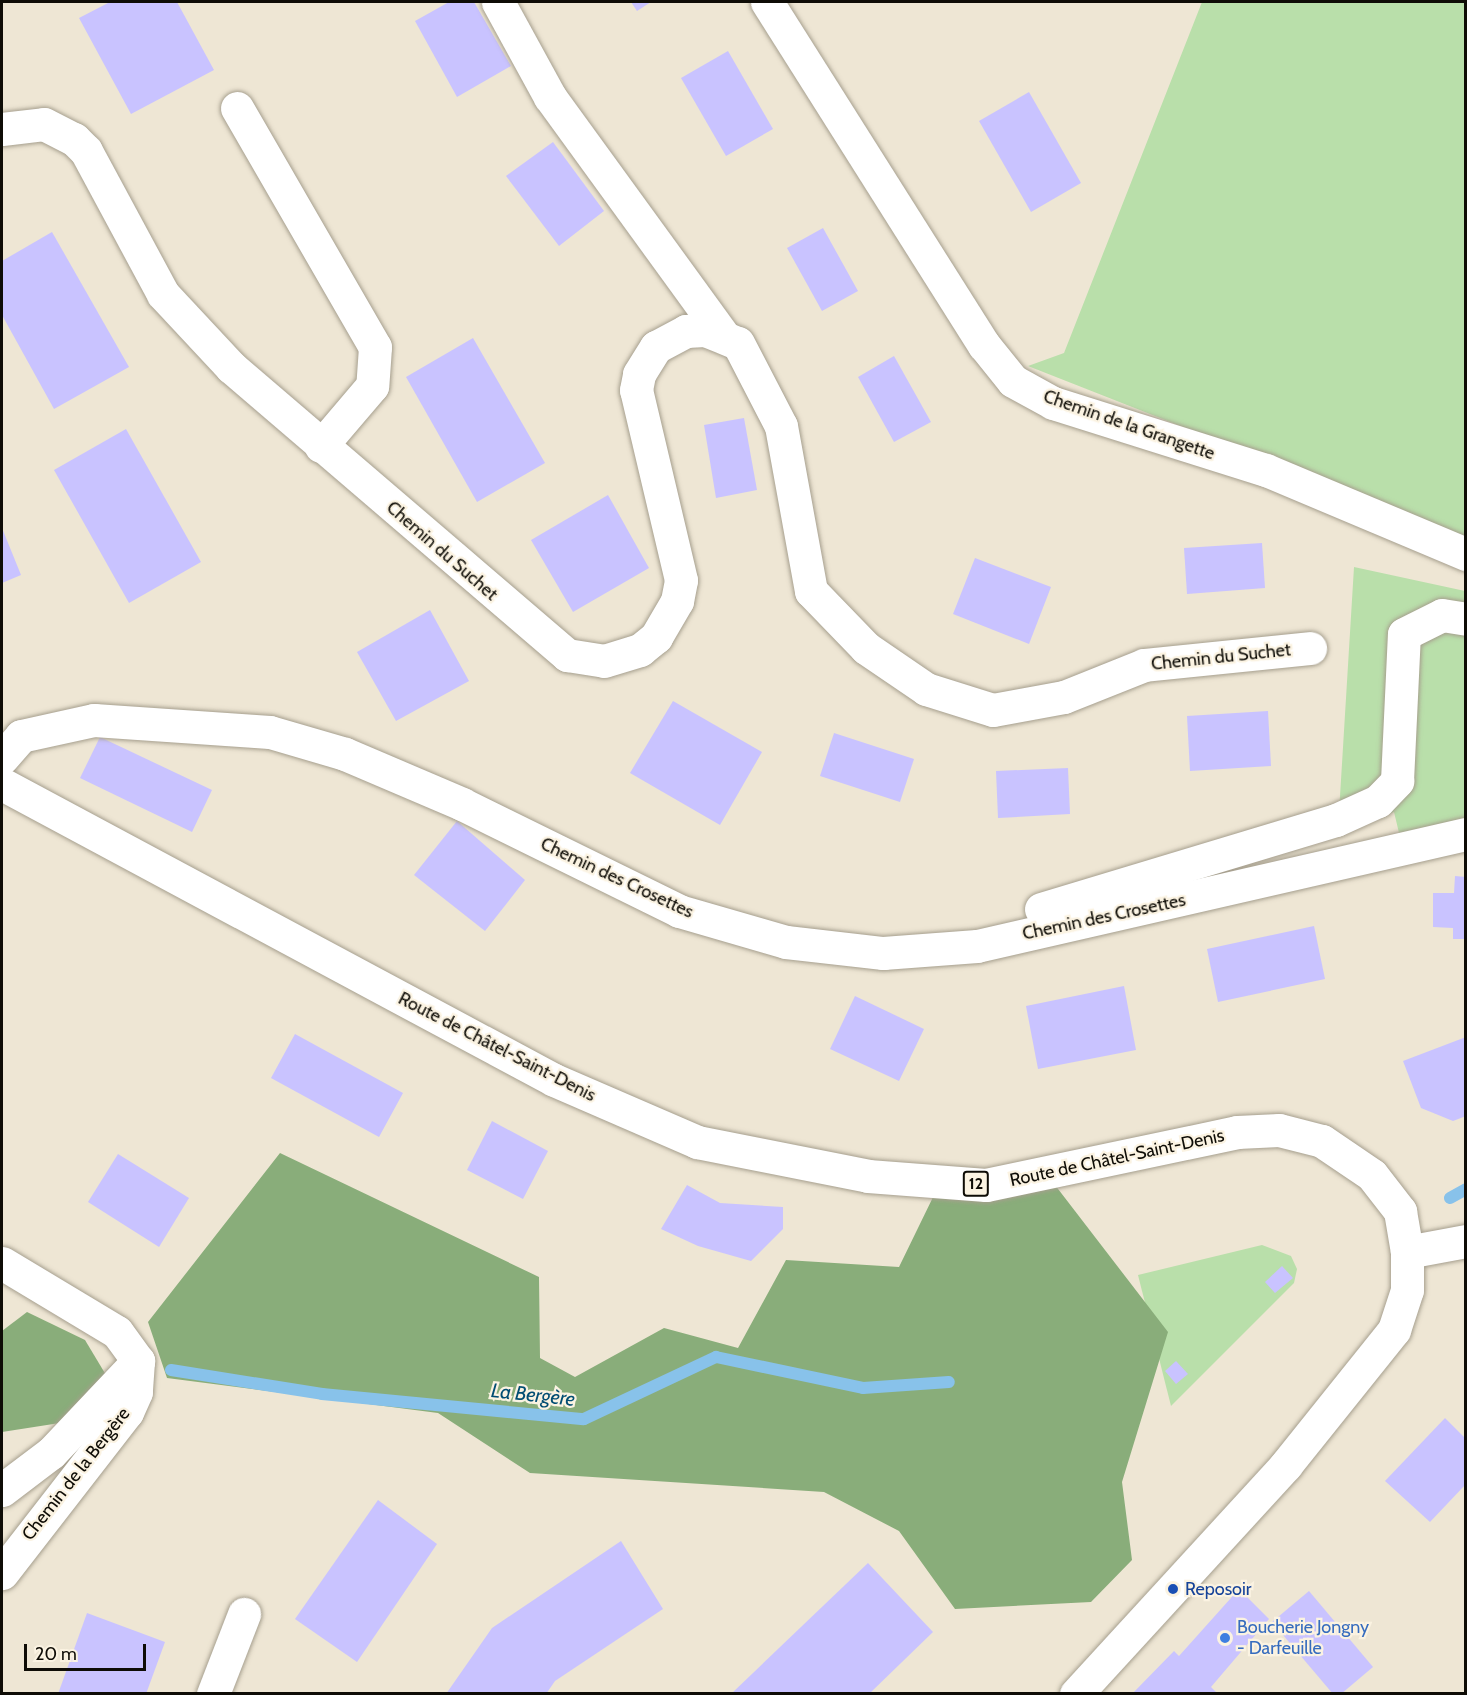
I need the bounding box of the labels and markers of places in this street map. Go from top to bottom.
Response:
place label: Reposoir [1185,1578,1252,1600]
marker: Reposoir [1166,1582,1180,1596]
place label: Boucherie Jongny - Darfeuille [1237,1617,1369,1660]
marker: Boucherie Jongny - Darfeuille [1218,1631,1232,1645]

